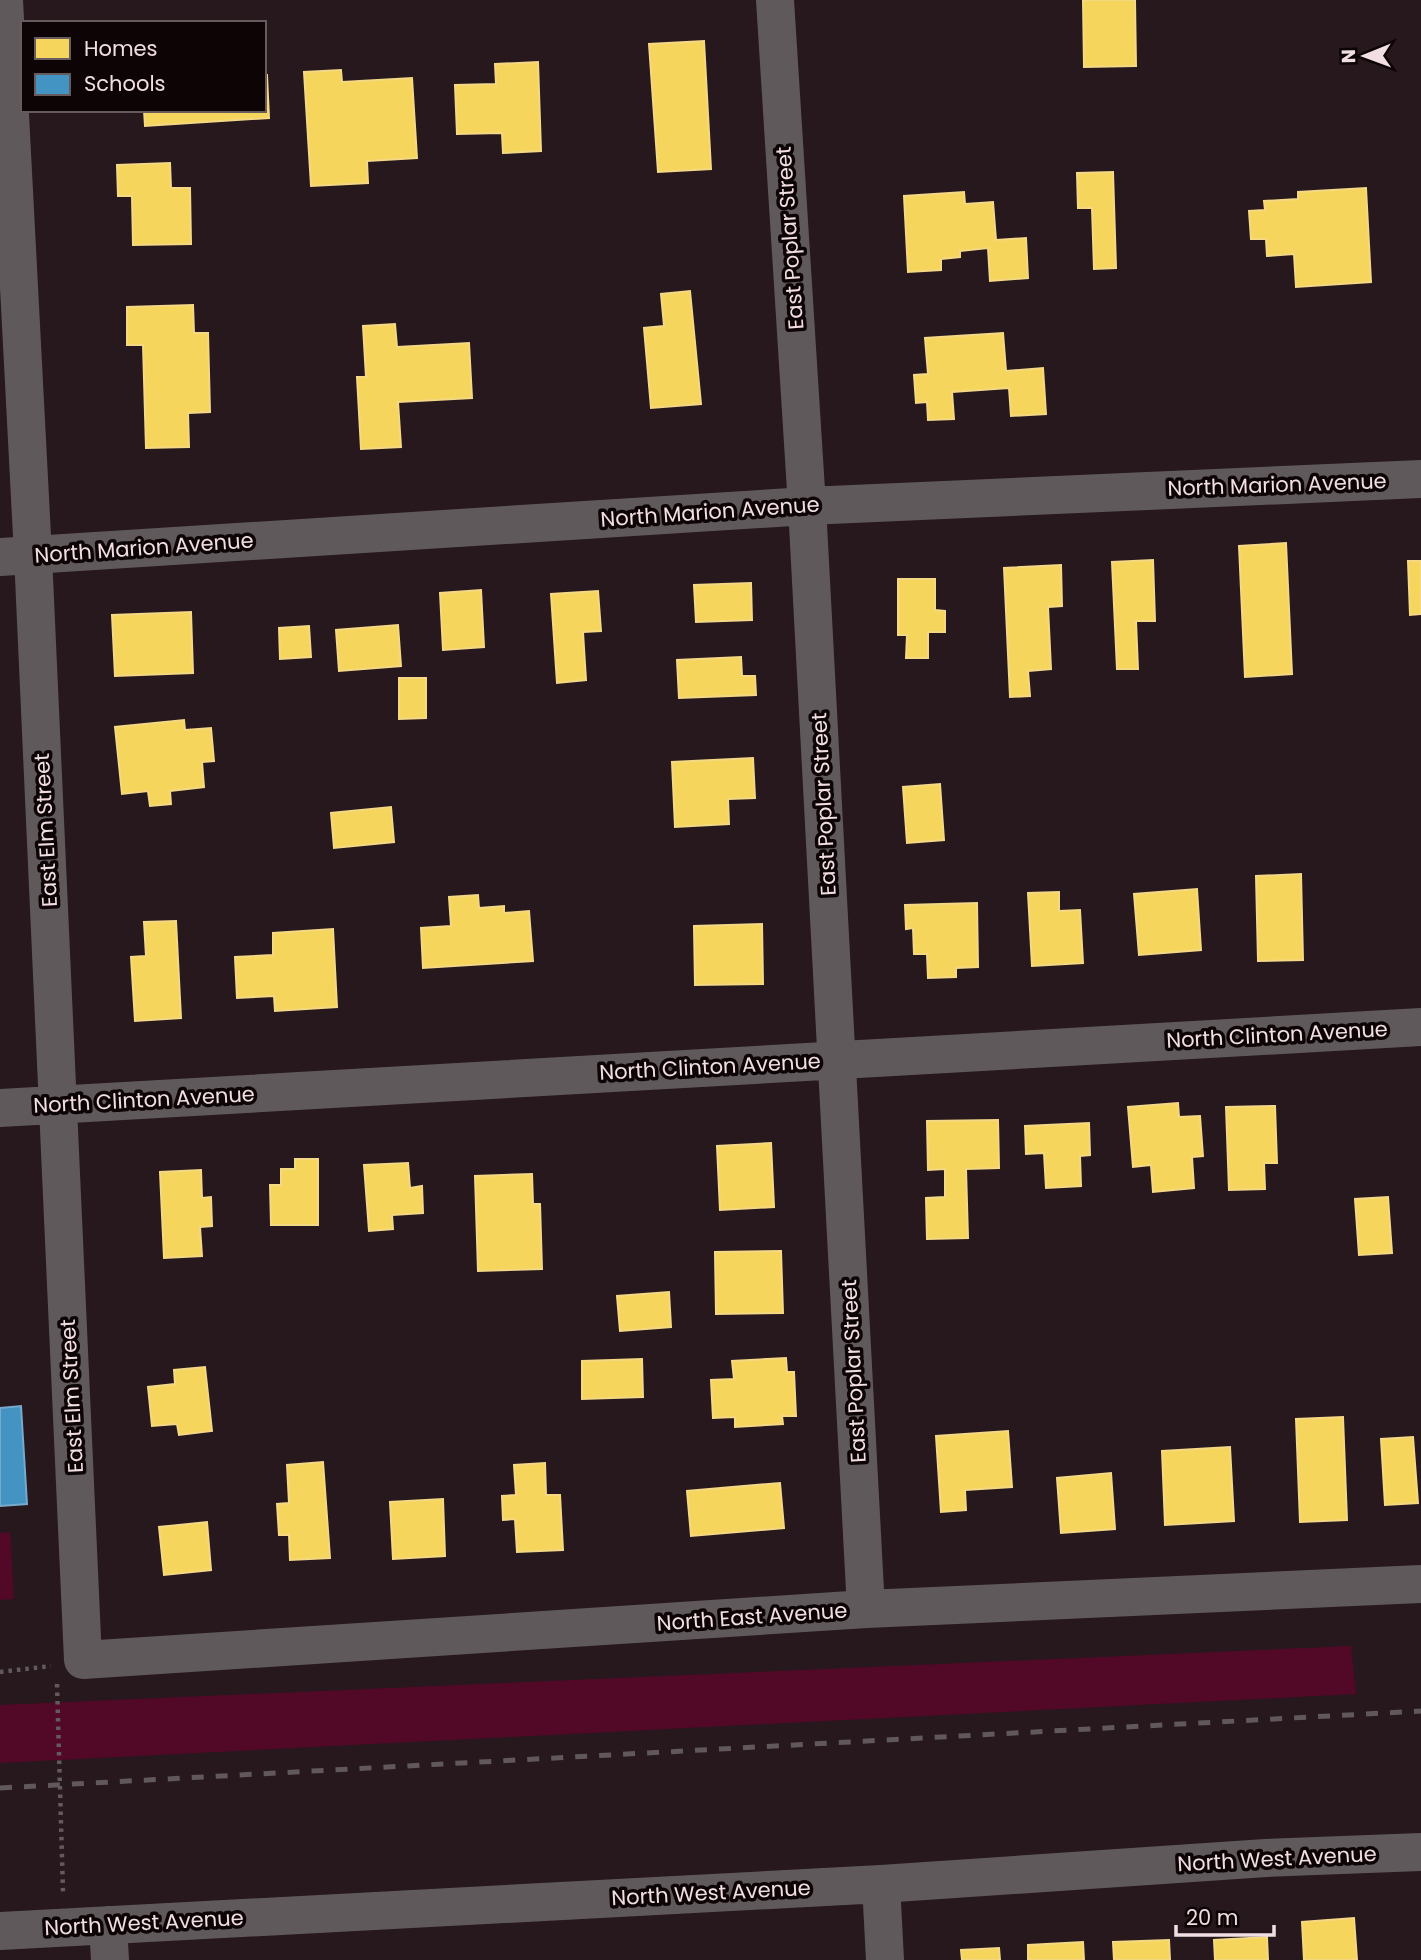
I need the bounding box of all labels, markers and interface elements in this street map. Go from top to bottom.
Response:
legend [21,21,266,112]
north arrow [1330,21,1400,91]
text: Homes [84,34,158,63]
text: N [1335,49,1362,64]
text: Schools [84,69,166,98]
street label: East Poplar Street [769,146,810,330]
street label: North Marion Avenue [1167,466,1387,503]
street label: North Marion Avenue [600,489,820,534]
street label: North Marion Avenue [34,525,254,570]
street label: East Poplar Street [804,712,843,896]
street label: East Elm Street [27,752,64,908]
street label: North Clinton Avenue [1166,1014,1388,1055]
street label: North Clinton Avenue [599,1046,821,1087]
street label: North Clinton Avenue [33,1079,255,1120]
street label: East Poplar Street [834,1279,873,1463]
street label: East Elm Street [53,1318,90,1474]
street label: North East Avenue [656,1595,848,1638]
street label: North West Avenue [1177,1839,1377,1878]
street label: North West Avenue [611,1873,811,1912]
scale bar [1176,1894,1274,1938]
street label: North West Avenue [44,1903,244,1942]
text: 20 m [1186,1903,1239,1932]

